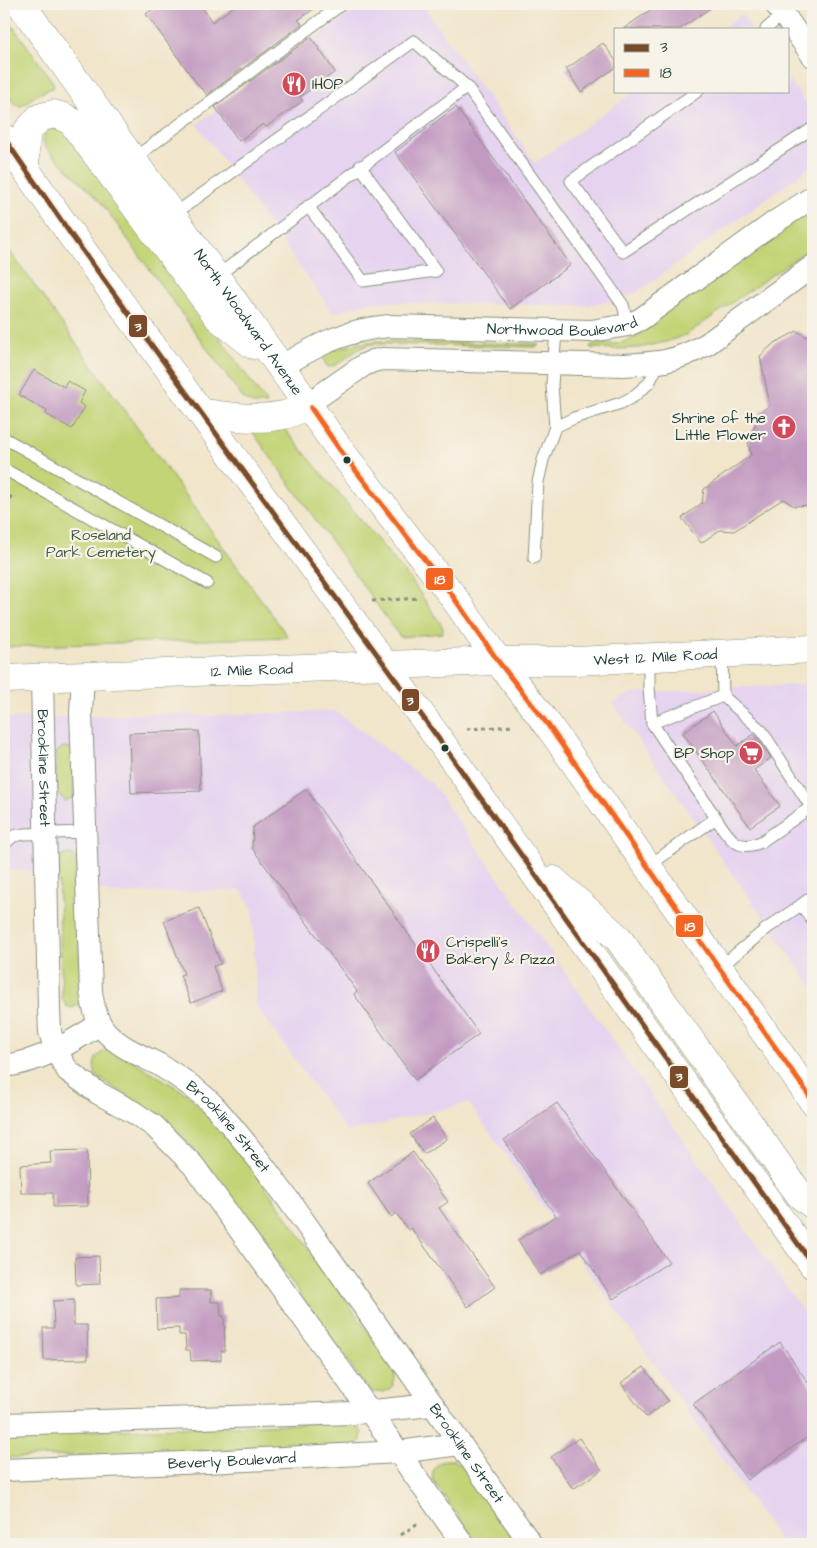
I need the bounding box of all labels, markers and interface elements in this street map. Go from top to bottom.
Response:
legend [614,28,790,92]
text: 3 [660,37,668,58]
text: 18 [660,63,672,84]
restaurant icon: IHOP [281,71,307,97]
place label: IHOP [312,74,343,95]
street label: North Woodward Avenue [189,245,308,399]
street label: Northwood Boulevard [487,311,641,342]
line badge: 3 [128,314,148,338]
text: 3 [133,317,142,337]
place label: Shrine of the Little Flower [672,408,766,446]
church icon: Shrine of the Little Flower [771,414,797,440]
unlabelled marker [342,455,352,465]
park label: Roseland Park Cemetery [46,525,156,564]
line badge: 18 [425,567,454,591]
text: 18 [435,570,445,590]
street label: West 12 Mile Road [593,643,718,671]
street label: 12 Mile Road [210,658,294,682]
line badge: 3 [401,688,420,712]
text: 3 [405,691,414,711]
street label: Brookline Street [32,709,56,827]
supermarket icon: BP Shop [738,740,764,766]
unlabelled marker [440,743,450,753]
place label: BP Shop [674,743,734,764]
line badge: 18 [675,914,704,938]
text: 18 [685,917,695,937]
place label: Crispelli’s Bakery & Pizza [446,932,555,971]
restaurant icon: Crispelli’s Bakery & Pizza [415,938,441,964]
line badge: 3 [669,1065,689,1089]
text: 3 [674,1067,683,1087]
street label: Brookline Street [182,1075,275,1177]
street label: Brookline Street [424,1399,509,1507]
street label: Beverly Boulevard [167,1447,297,1474]

